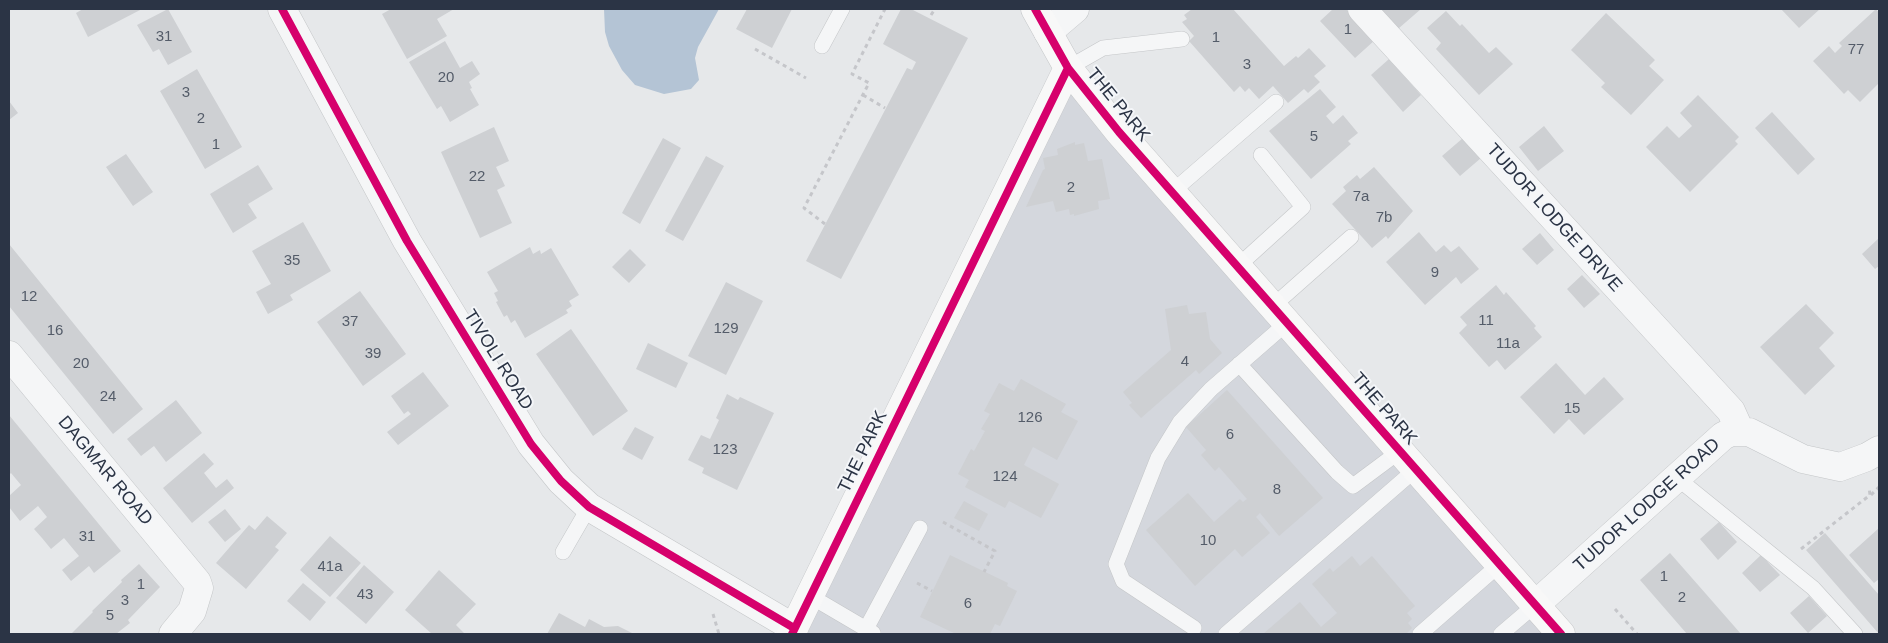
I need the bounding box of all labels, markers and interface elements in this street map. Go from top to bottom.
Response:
house number: 1 [1344,21,1352,39]
house number: 31 [156,28,172,46]
house number: 1 [1212,29,1220,47]
house number: 77 [1848,41,1864,59]
house number: 3 [1243,56,1251,74]
street label: THE PARK [1082,64,1154,146]
house number: 20 [438,69,454,87]
house number: 3 [182,84,190,102]
house number: 2 [197,110,205,128]
house number: 5 [1310,128,1318,146]
house number: 1 [212,136,220,154]
street label: TUDOR LODGE DRIVE [1482,139,1626,297]
house number: 22 [469,168,485,186]
house number: 2 [1067,179,1075,197]
house number: 7a [1353,188,1369,206]
house number: 7b [1376,209,1392,227]
house number: 35 [284,252,300,270]
house number: 9 [1431,264,1439,282]
house number: 12 [21,288,37,306]
street label: TIVOLI ROAD [459,306,537,414]
house number: 11 [1478,312,1494,330]
house number: 37 [342,313,358,331]
house number: 129 [713,320,739,338]
house number: 16 [47,322,63,340]
house number: 11a [1496,335,1520,353]
house number: 39 [365,345,381,363]
house number: 4 [1181,353,1189,371]
house number: 20 [73,355,89,373]
street label: THE PARK [1347,368,1421,450]
house number: 24 [100,388,116,406]
house number: 15 [1564,400,1580,418]
street label: THE PARK [834,407,892,497]
house number: 126 [1017,409,1043,427]
street label: DAGMAR ROAD [53,412,157,530]
house number: 6 [1226,426,1234,444]
street label: TUDOR LODGE ROAD [1570,434,1724,576]
house number: 123 [712,441,738,459]
house number: 124 [992,468,1018,486]
house number: 8 [1273,481,1281,499]
house number: 31 [79,528,95,546]
house number: 10 [1200,532,1216,550]
house number: 41a [317,558,343,576]
house number: 1 [1660,568,1668,586]
house number: 1 [137,576,145,594]
house number: 43 [357,586,373,604]
house number: 2 [1678,589,1686,607]
house number: 3 [121,592,129,610]
house number: 6 [964,595,972,613]
house number: 5 [106,607,114,625]

